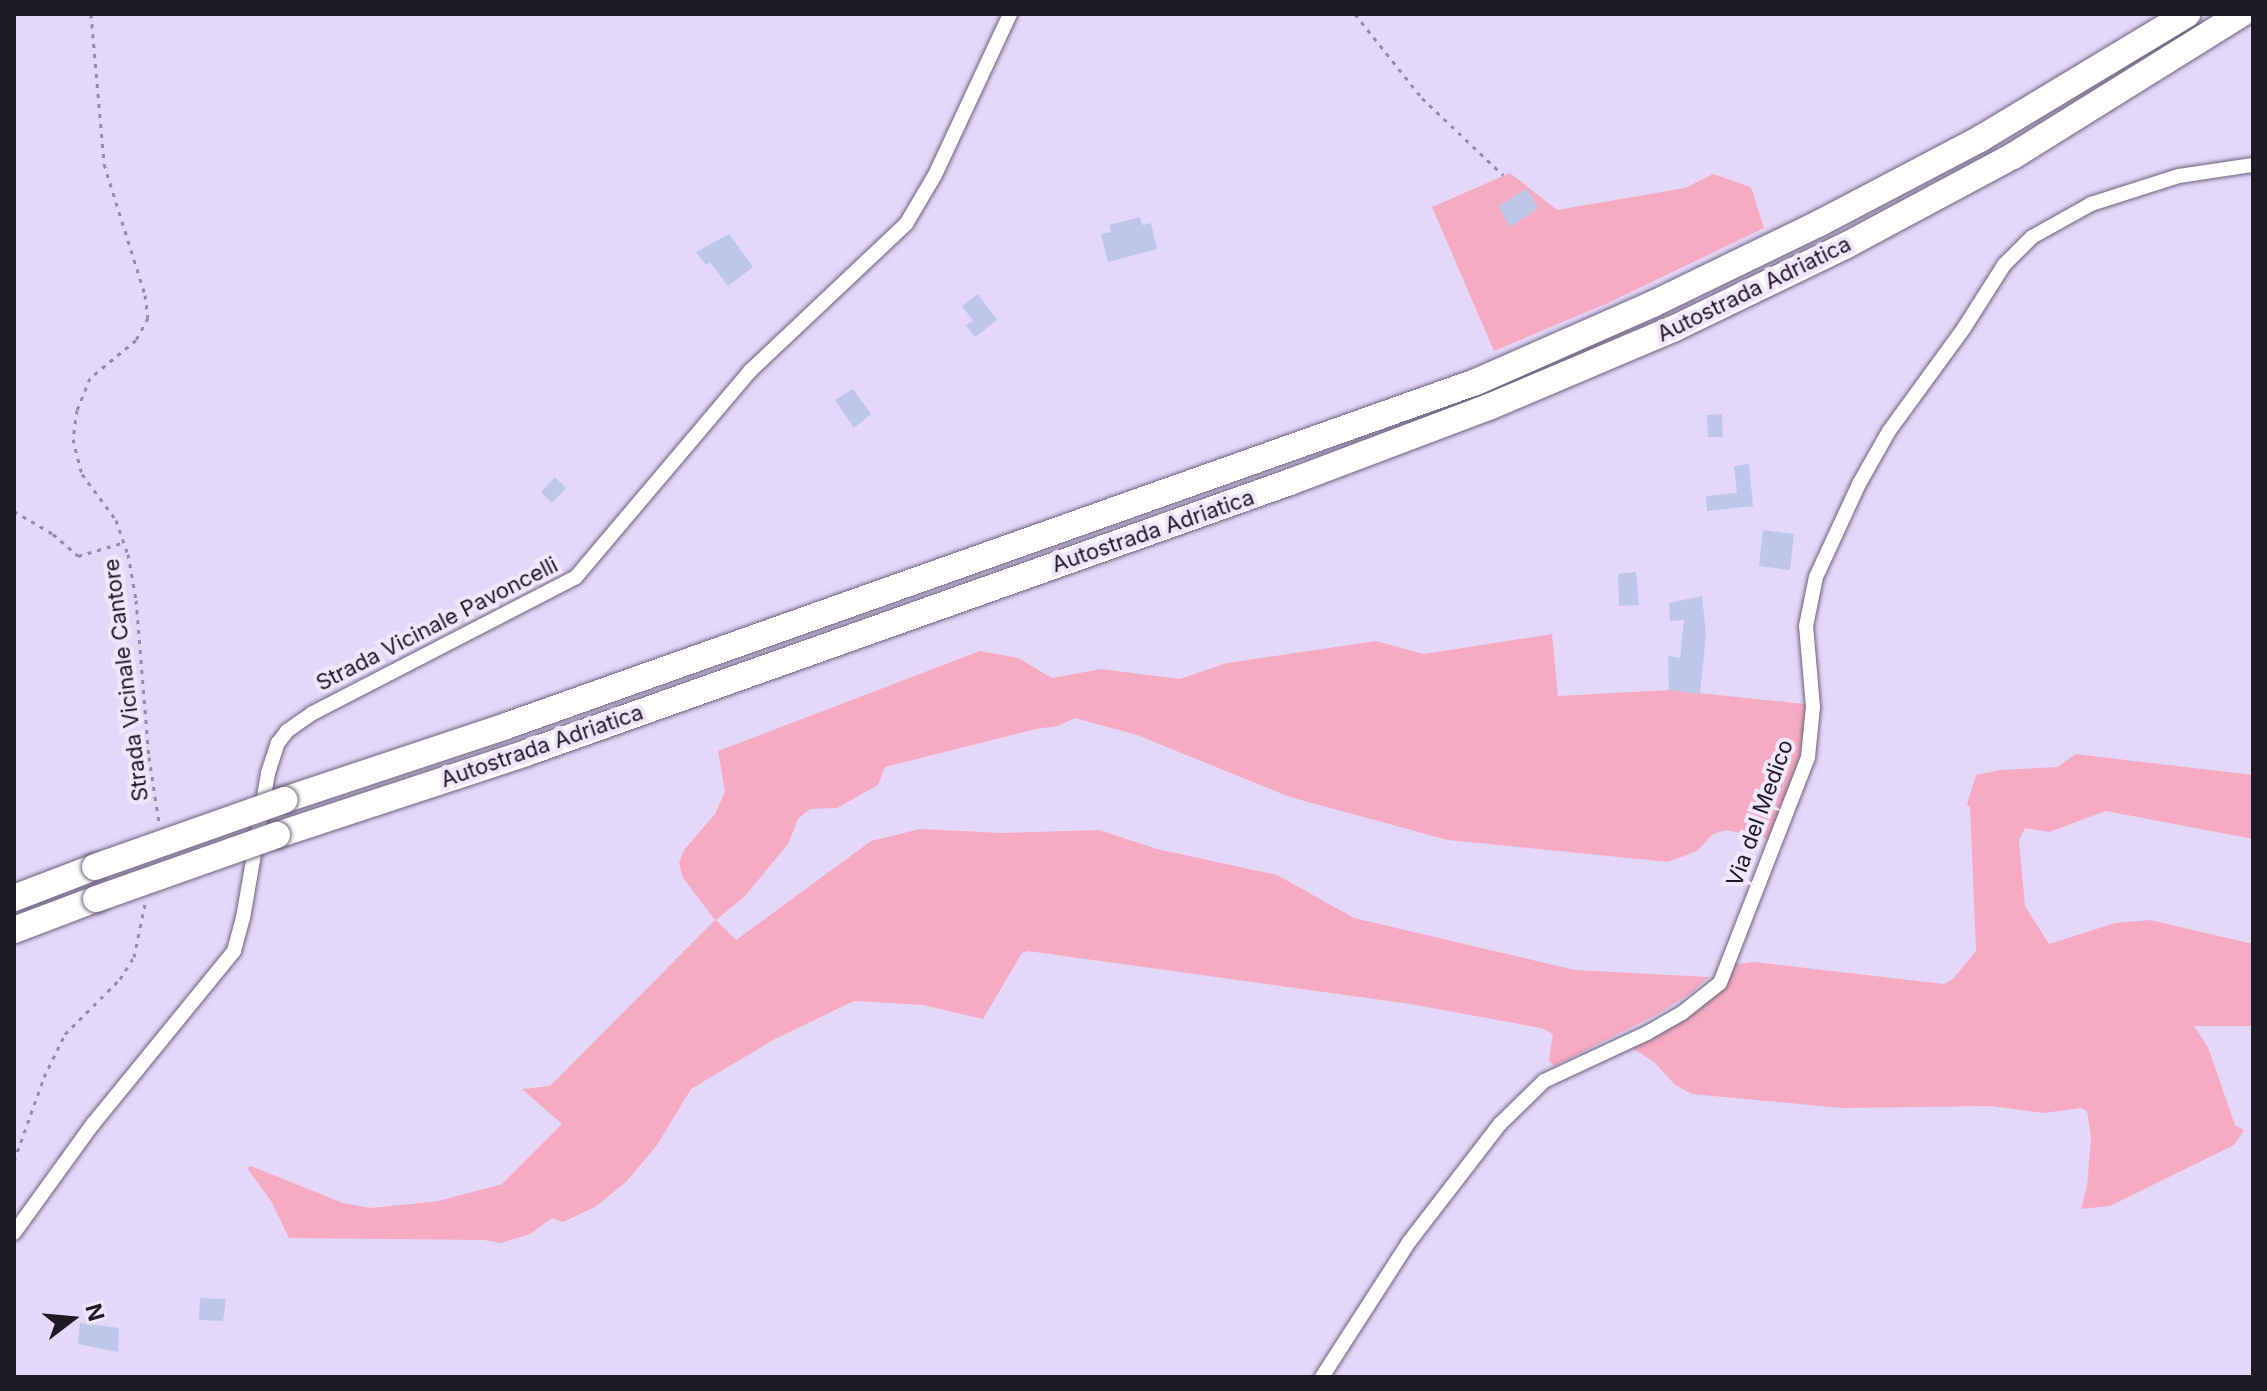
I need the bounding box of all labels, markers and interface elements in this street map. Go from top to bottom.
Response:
street label: Autostrada Adriatica [1653,231,1855,347]
street label: Autostrada Adriatica [1048,484,1258,578]
street label: Strada Vicinale Pavoncelli [312,551,562,697]
street label: Strada Vicinale Cantore [98,557,154,803]
street label: Autostrada Adriatica [437,699,647,793]
street label: Via del Medico [1721,736,1799,890]
north arrow [32,1279,112,1359]
text: N [80,1301,110,1324]

